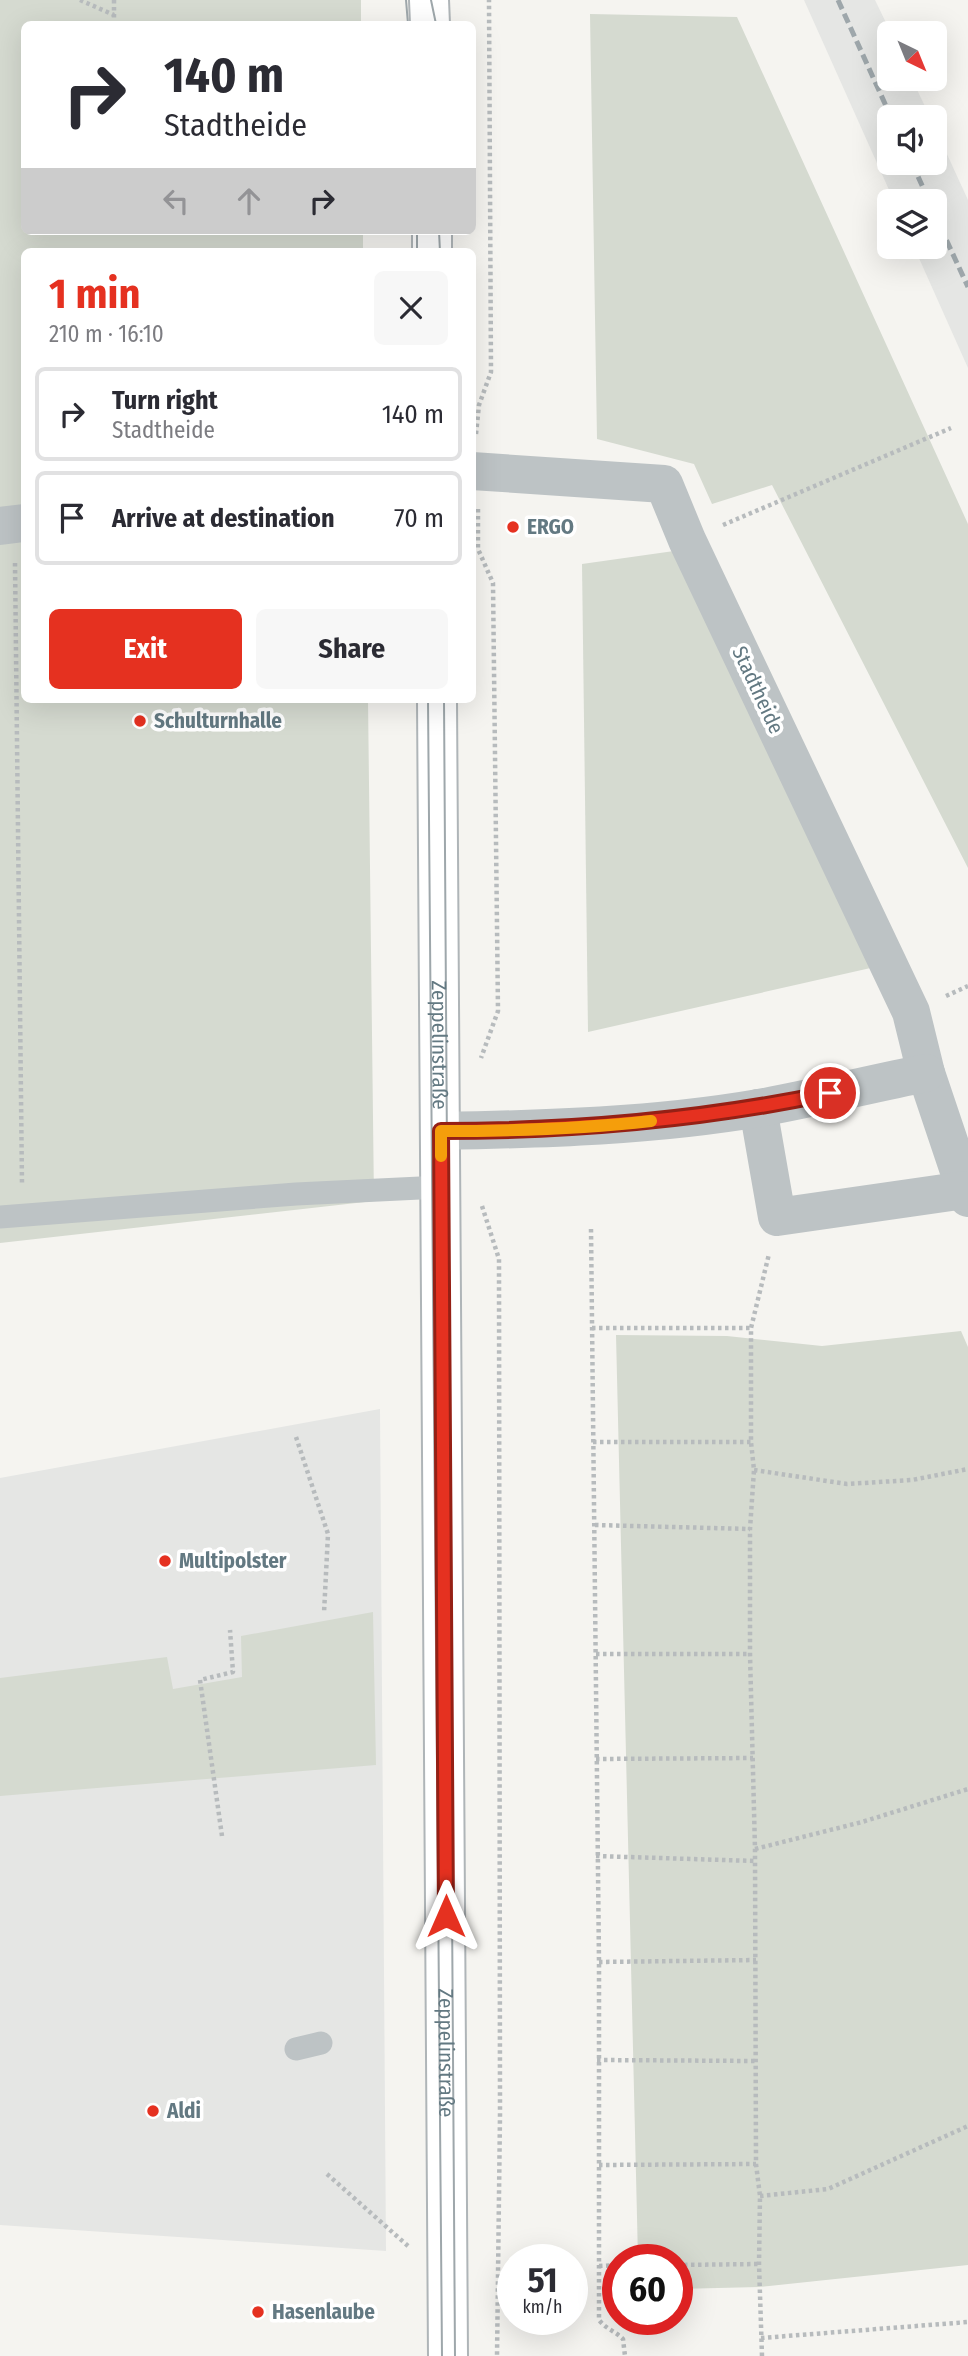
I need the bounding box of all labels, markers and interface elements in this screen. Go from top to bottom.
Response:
north arrow [877,21,947,91]
map controls [877,21,947,259]
text: 140 m [164,46,284,105]
icon: right [49,49,140,140]
button: sound [877,105,947,175]
text: Stadtheide [164,106,307,144]
icon: left [157,182,195,220]
icon: ahead [230,182,268,220]
icon: right [303,182,341,220]
button: layers [877,189,947,259]
text: 1 min [49,269,140,319]
button: close [374,271,448,345]
text: 210 m · 16:10 [49,320,164,348]
text: Turn right [112,385,218,416]
icon: right [53,395,91,433]
text: 140 m [382,399,444,430]
text: Stadtheide [112,416,215,444]
icon: arrive [53,499,91,537]
text: Arrive at destination [112,503,335,534]
text: 70 m [394,503,444,534]
place label: ERGO [527,514,574,540]
marker: ERGO [505,519,521,535]
button: Exit [49,609,242,689]
button: Share [256,609,448,689]
street label: Stadtheide [726,642,790,738]
place label: Schulturnhalle [154,708,282,734]
marker: Schulturnhalle [132,713,148,729]
street label: Zeppelinstraße [426,980,453,1110]
pin [800,1063,860,1123]
icon: arrive [811,1074,849,1112]
place label: Multipolster [179,1548,287,1574]
marker: Multipolster [157,1553,173,1569]
position arrow [409,1879,483,1953]
street label: Zeppelinstraße [433,1988,459,2118]
place label: Aldi [166,2098,201,2124]
marker: Aldi [145,2103,161,2119]
speed limit sign: 60 [602,2244,693,2335]
text: 51 [527,2259,558,2301]
text: km/h [522,2296,563,2318]
place label: Hasenlaube [272,2299,375,2325]
marker: Hasenlaube [250,2304,266,2320]

